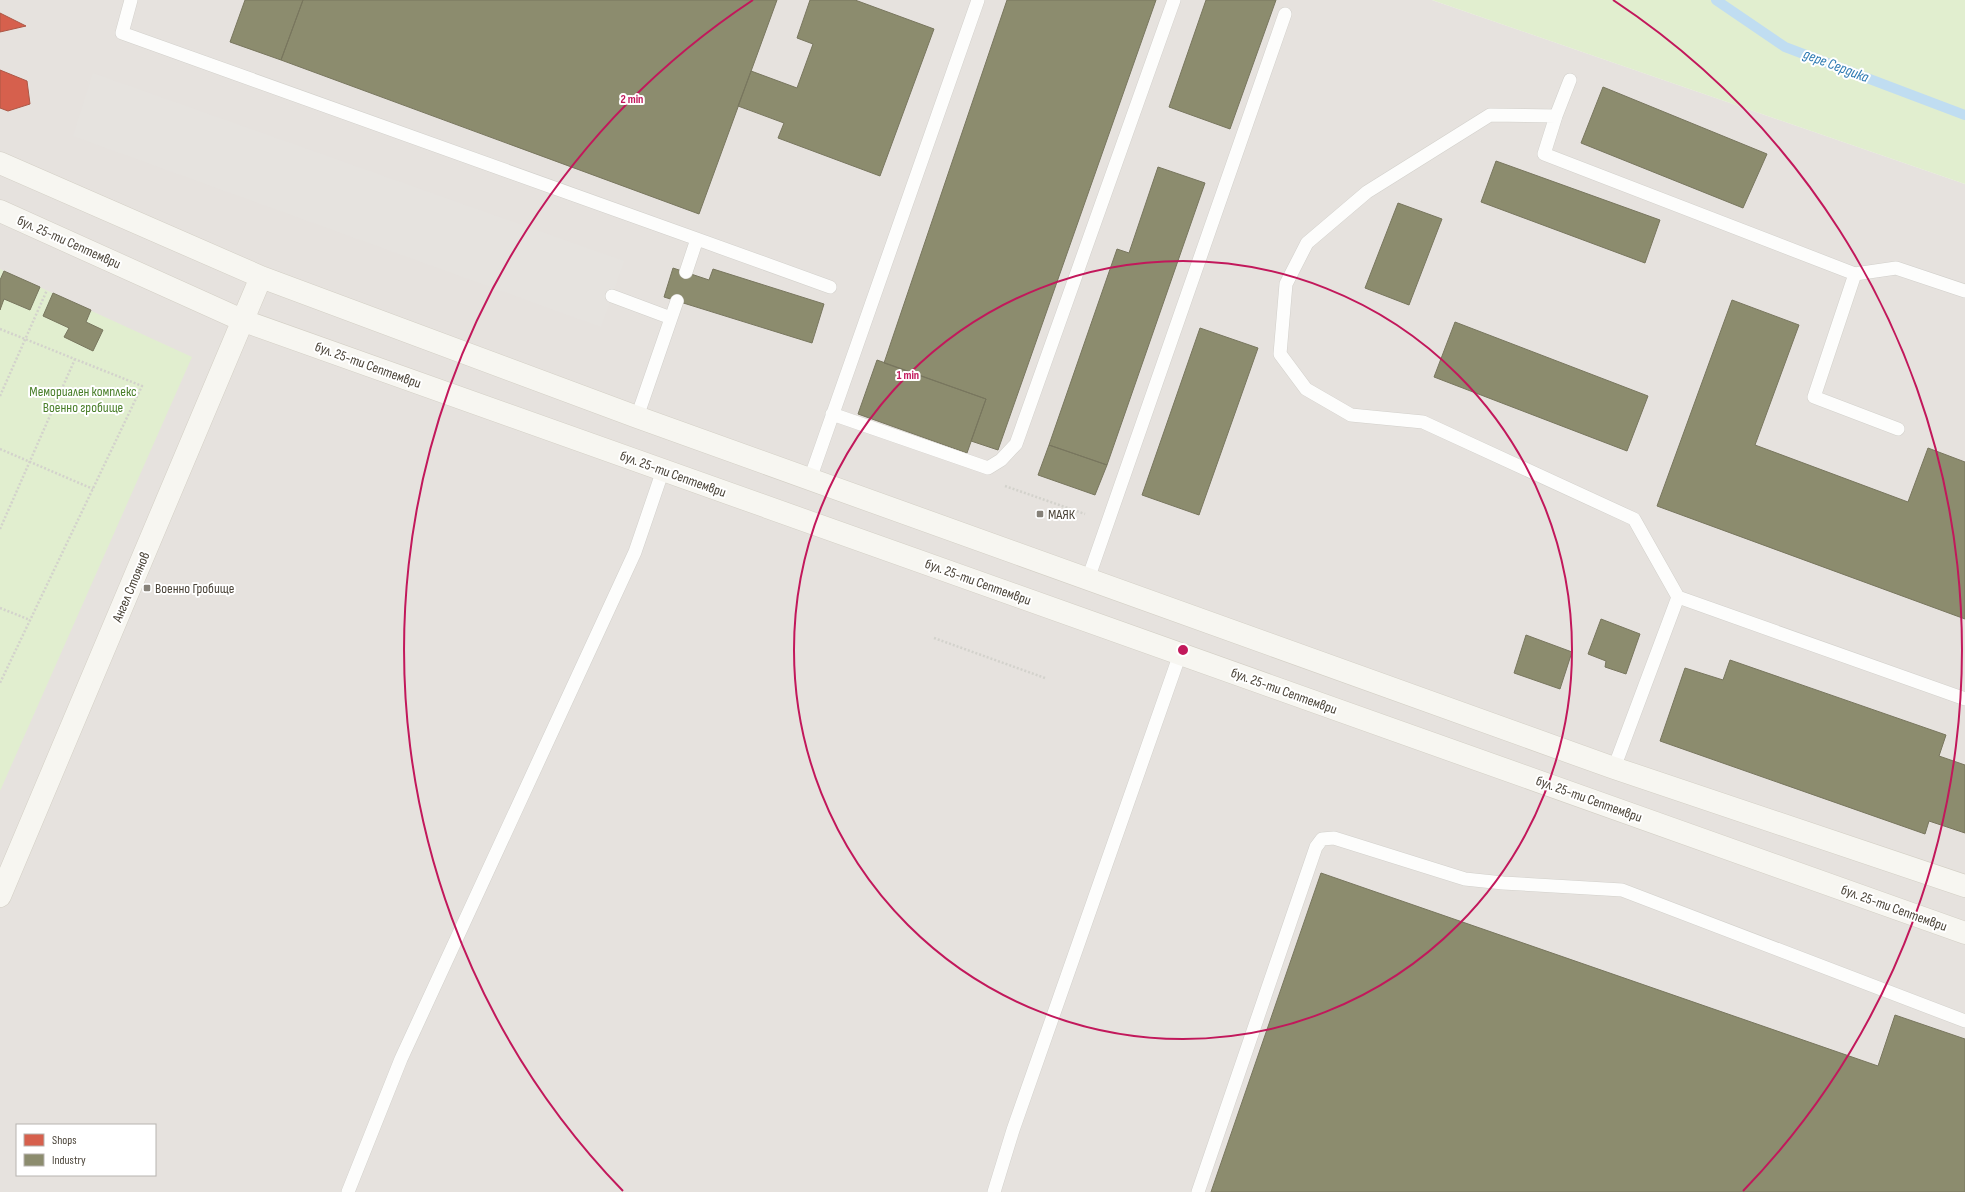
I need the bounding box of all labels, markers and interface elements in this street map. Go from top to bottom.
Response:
water label: дере Сердика [1800,45,1872,87]
text: 2 min [621,92,643,107]
street label: бул. 25-ти Септември [15,212,124,273]
street label: бул. 25-ти Септември [313,338,424,392]
text: 1 min [897,368,919,383]
park label: Мемориален комплекс Военно гробище [29,383,137,416]
street label: бул. 25-ти Септември [618,447,729,501]
place label: МАЯК [1048,506,1076,523]
marker: МАЯК [1035,509,1045,519]
street label: Ангел Стоянов [108,549,153,626]
street label: бул. 25-ти Септември [923,555,1034,609]
place label: Военно Гробище [155,580,234,597]
marker: Военно Гробище [142,583,152,593]
centre of rings [1176,643,1190,657]
street label: бул. 25-ти Септември [1229,664,1340,718]
street label: бул. 25-ти Септември [1534,772,1645,826]
street label: бул. 25-ти Септември [1839,881,1950,935]
legend [16,1124,156,1176]
text: Shops [52,1133,77,1148]
text: Industry [52,1153,86,1168]

